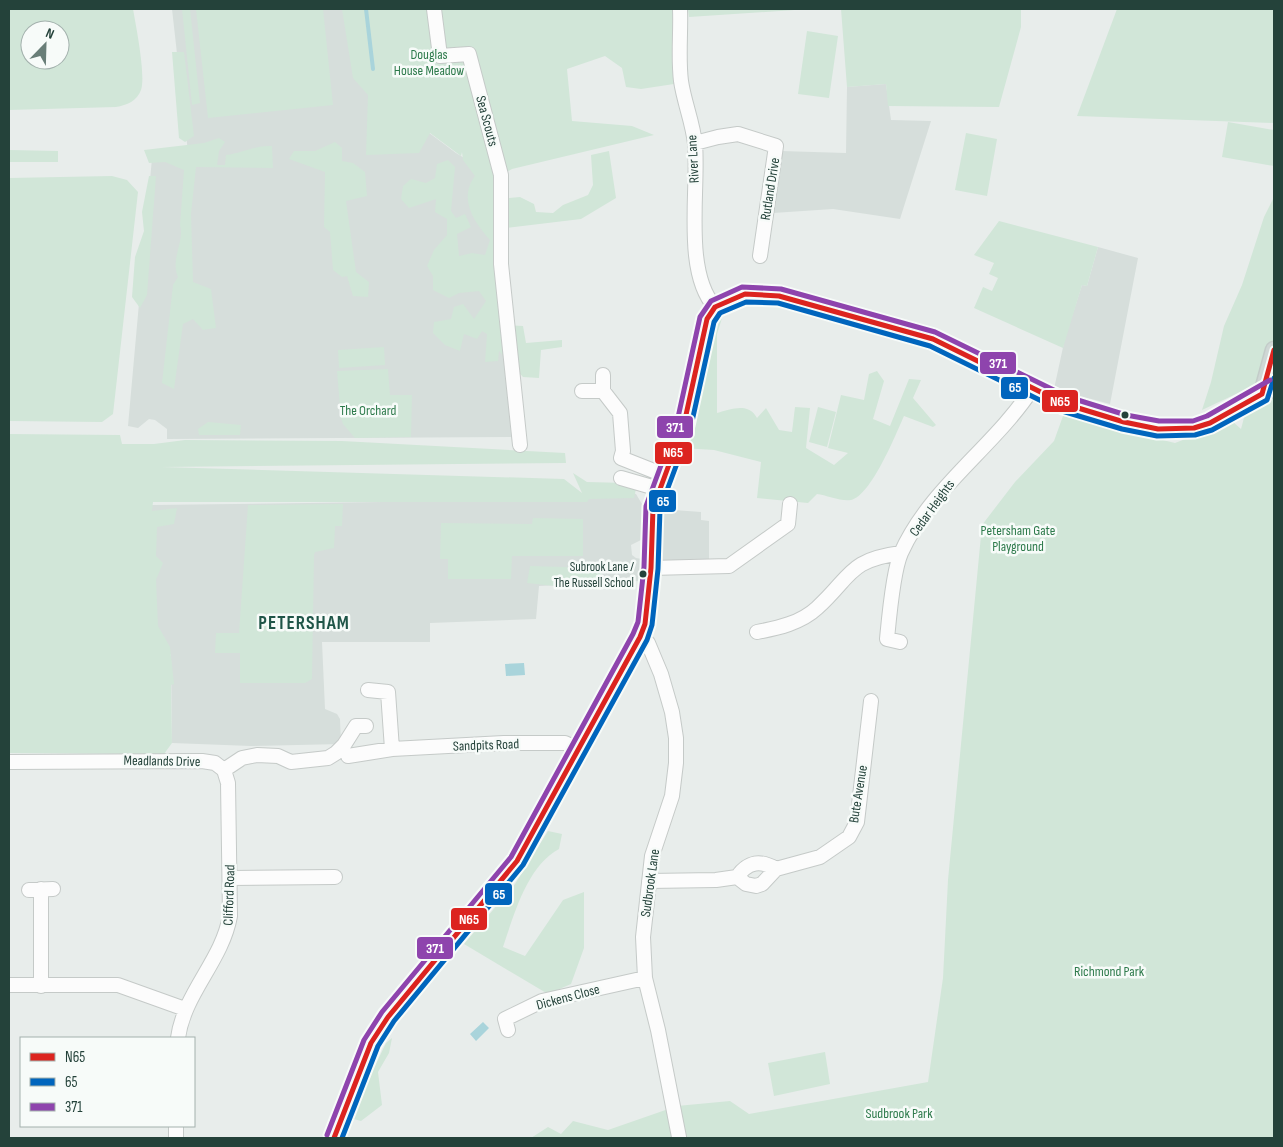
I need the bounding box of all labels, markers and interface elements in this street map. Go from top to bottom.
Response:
north arrow [20,20,70,70]
text: N [43,24,57,43]
park label: Douglas House Meadow [394,46,464,79]
street label: Sea Scouts [472,94,502,148]
street label: River Lane [683,134,703,184]
street label: Rutland Drive [757,157,783,221]
line badge: 371 [979,351,1017,375]
text: 371 [989,355,1007,372]
line badge: 65 [1000,376,1029,400]
text: 65 [1009,379,1021,396]
line badge: N65 [1041,389,1079,413]
text: N65 [1050,393,1070,410]
park label: The Orchard [340,402,397,419]
unlabelled marker [1120,410,1130,420]
line badge: 371 [656,415,694,439]
text: 371 [666,419,684,436]
line badge: N65 [654,441,693,465]
text: N65 [663,444,683,461]
street label: Cedar Heights [906,476,958,540]
line badge: 65 [648,489,677,513]
text: 65 [657,493,669,510]
park label: Petersham Gate Playground [981,522,1055,555]
place label: Subrook Lane / The Russell School [554,559,634,591]
marker: Subrook Lane / The Russell School [638,569,648,579]
district label: PETERSHAM [258,612,350,635]
street label: Sandpits Road [453,735,520,755]
street label: Meadlands Drive [124,752,200,770]
street label: Bute Avenue [845,764,871,824]
street label: Sudbrook Lane [637,848,663,918]
street label: Clifford Road [219,864,239,926]
line badge: 65 [484,882,513,906]
text: 65 [493,886,505,903]
line badge: N65 [450,907,488,931]
text: N65 [459,911,479,928]
line badge: 371 [416,936,454,960]
text: 371 [426,940,444,957]
park label: Richmond Park [1074,963,1145,980]
street label: Dickens Close [534,980,602,1014]
legend [20,1037,195,1127]
text: N65 [65,1048,85,1067]
text: 65 [65,1073,78,1092]
text: 371 [65,1098,83,1117]
park label: Sudbrook Park [866,1105,933,1122]

